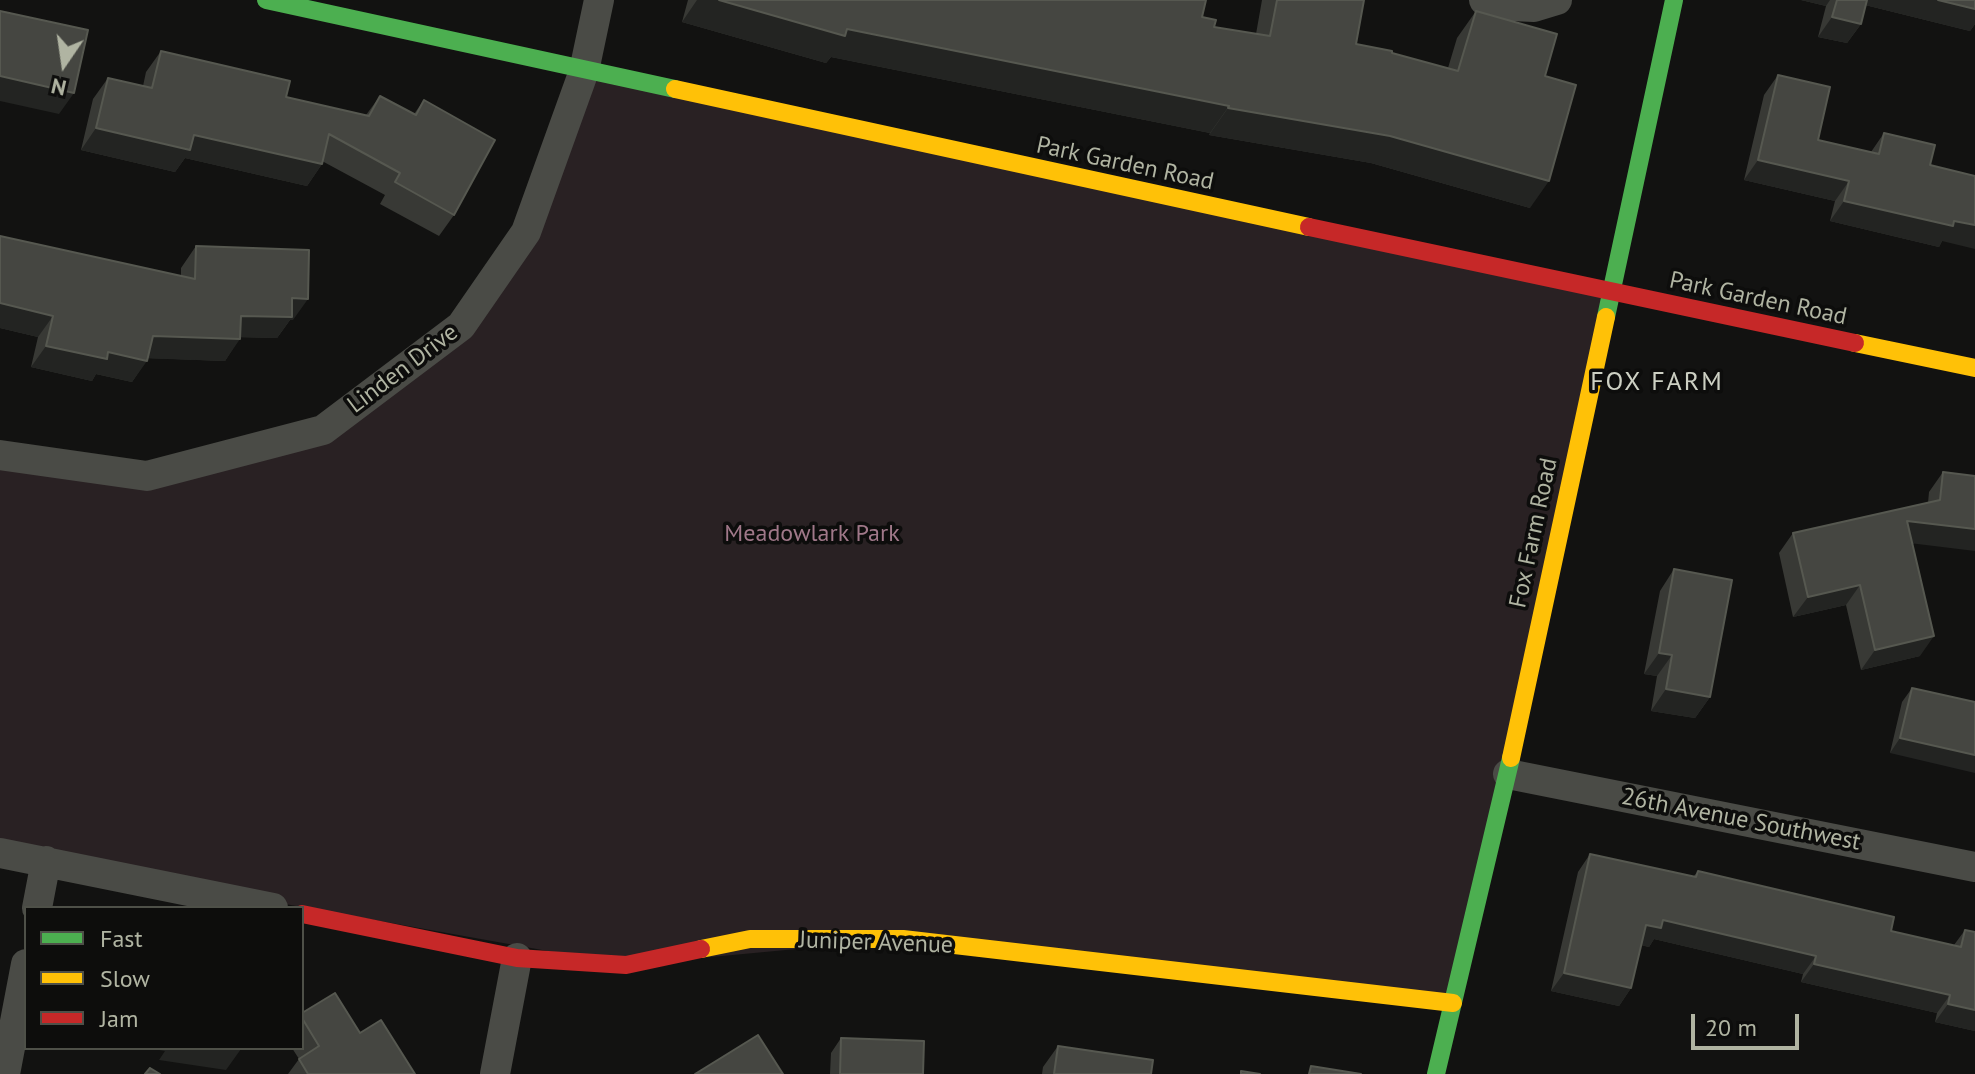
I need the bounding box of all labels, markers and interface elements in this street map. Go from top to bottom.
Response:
north arrow [24,24,104,104]
text: N [48,72,69,103]
street label: Park Garden Road [1034,131,1216,197]
street label: Park Garden Road [1667,266,1849,332]
street label: Linden Drive [342,318,464,420]
district label: FOX FARM [1590,367,1724,399]
street label: Fox Farm Road [1504,455,1564,611]
park label: Meadowlark Park [724,520,900,548]
street label: 26th Avenue Southwest [1619,783,1863,857]
legend [24,906,304,1050]
text: Fast [100,923,143,954]
street label: Juniper Avenue [798,926,954,960]
text: Slow [100,963,150,994]
scale bar [1695,998,1803,1048]
text: Jam [100,1003,138,1034]
text: 20 m [1705,1012,1757,1043]

